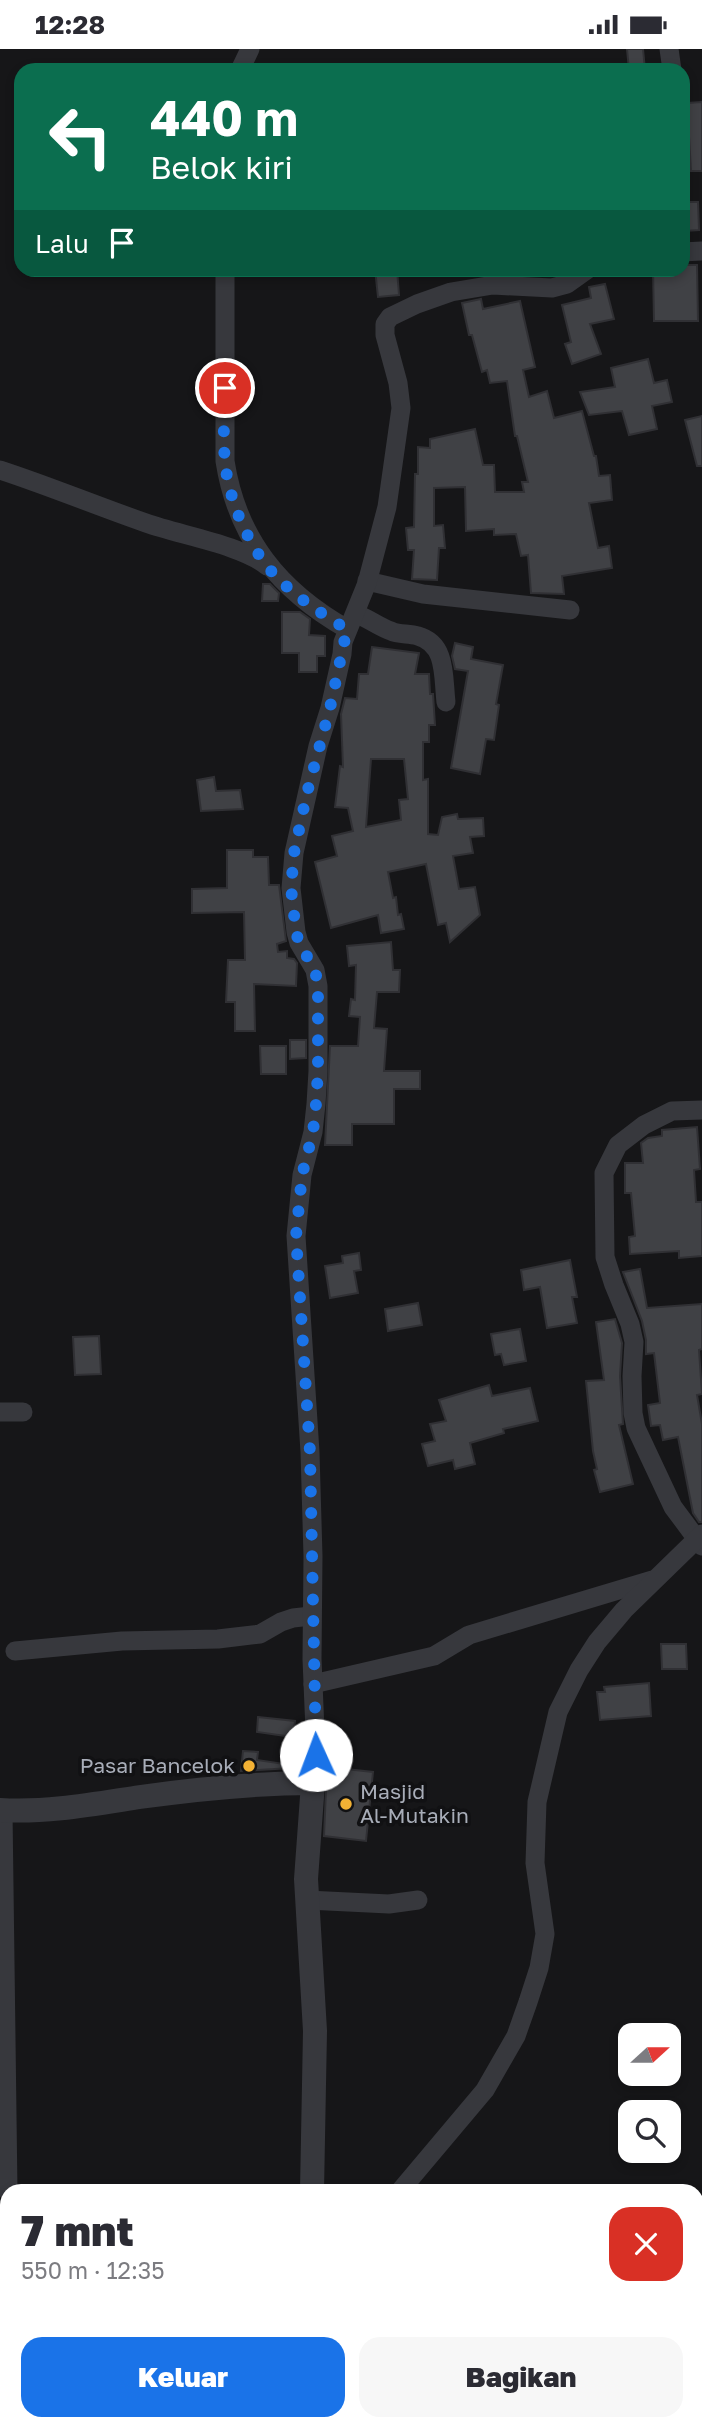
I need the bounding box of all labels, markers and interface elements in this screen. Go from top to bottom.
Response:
text: 12:28 [35,9,105,40]
text: 440 m [150,88,298,147]
icon: left [35,91,126,182]
text: Belok kiri [150,148,293,186]
icon: arrive [103,224,141,262]
text: Lalu [35,228,89,259]
pin [195,358,255,418]
icon: arrive [206,369,244,407]
position arrow [279,1718,353,1792]
place label: Pasar Bancelok [80,1752,235,1778]
marker: Pasar Bancelok [241,1758,257,1774]
place label: Masjid Al-Mutakin [360,1778,469,1828]
marker: Masjid Al-Mutakin [338,1796,354,1812]
north arrow [618,2023,681,2086]
map controls [618,2023,681,2163]
button: search [618,2100,681,2163]
text: 7 mnt [21,2205,134,2255]
button: close [609,2207,683,2281]
text: 550 m · 12:35 [21,2256,165,2284]
button: Keluar [21,2337,345,2417]
button: Bagikan [359,2337,683,2417]

